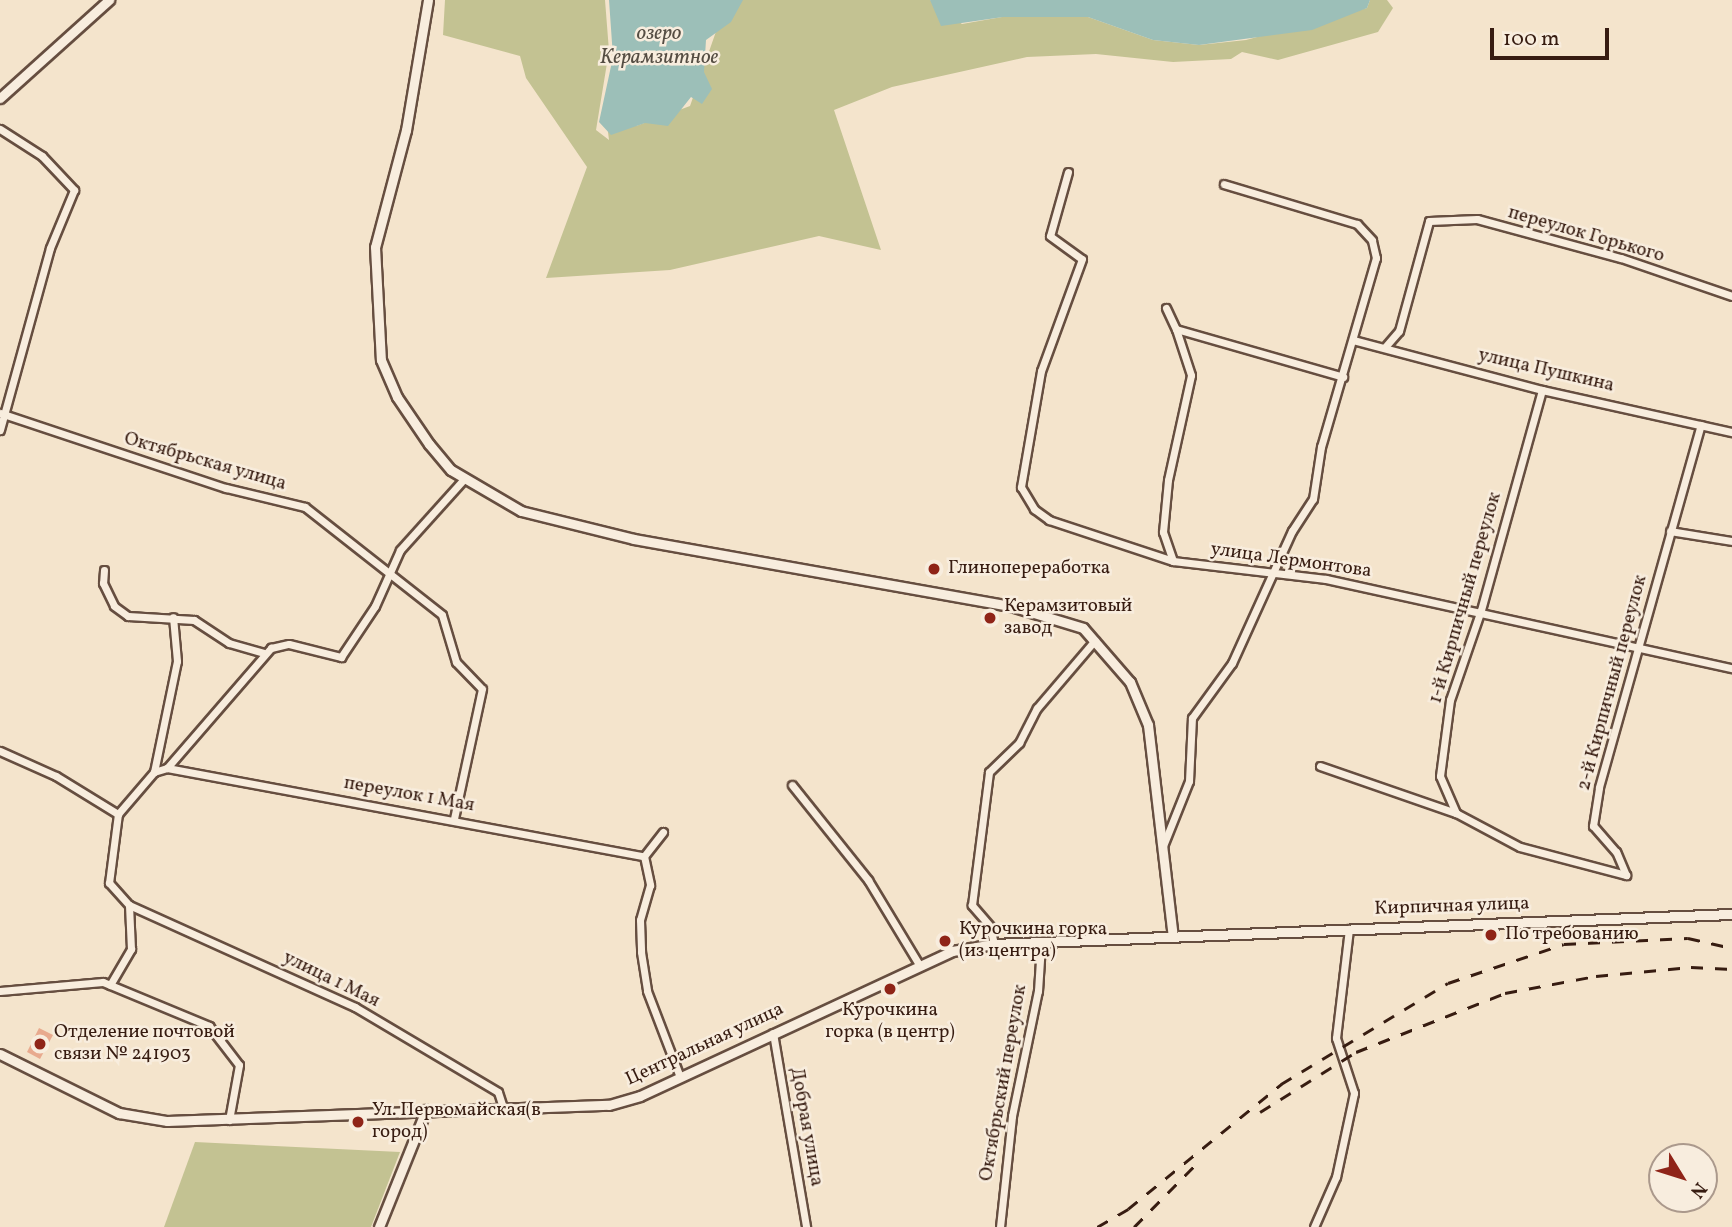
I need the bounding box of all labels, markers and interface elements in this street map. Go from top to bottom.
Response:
scale bar [1494,14,1613,58]
water label: озеро Керамзитное [600,21,718,71]
text: 100 m [1503,25,1560,54]
street label: переулок Горького [1505,202,1667,268]
street label: улица Пушкина [1476,344,1616,398]
street label: Октябрьская улица [121,428,289,496]
street label: 1-й Кирпичный переулок [1425,490,1507,706]
street label: улица Лермонтова [1209,538,1373,584]
place label: Глинопереработка [948,558,1110,580]
marker: Глинопереработка [926,561,942,577]
street label: 2-й Кирпичный переулок [1573,573,1653,793]
place label: Керамзитовый завод [1004,596,1132,640]
marker: Керамзитовый завод [982,610,998,626]
street label: переулок 1 Мая [342,772,476,818]
street label: Кирпичная улица [1374,893,1530,921]
place label: Курочкина горка (из центра) [959,919,1107,963]
place label: По требованию [1505,924,1639,946]
marker: По требованию [1483,927,1499,943]
marker: Курочкина горка (из центра) [937,933,953,949]
street label: улица 1 Мая [279,947,383,1013]
marker: Курочкина горка (в центр) [882,981,898,997]
street label: Октябрьский переулок [975,983,1033,1183]
street label: Центральная улица [622,998,788,1092]
place label: Курочкина горка (в центр) [825,1000,955,1044]
place label: Отделение почтовой связи № 241903 [54,1022,235,1066]
marker: Отделение почтовой связи № 241903 [32,1036,48,1052]
street label: Добрая улица [784,1065,828,1189]
place label: Ул. Первомайская(в город) [372,1100,541,1144]
marker: Ул. Первомайская(в город) [350,1114,366,1130]
north arrow [1648,1143,1718,1213]
text: N [1683,1176,1712,1203]

